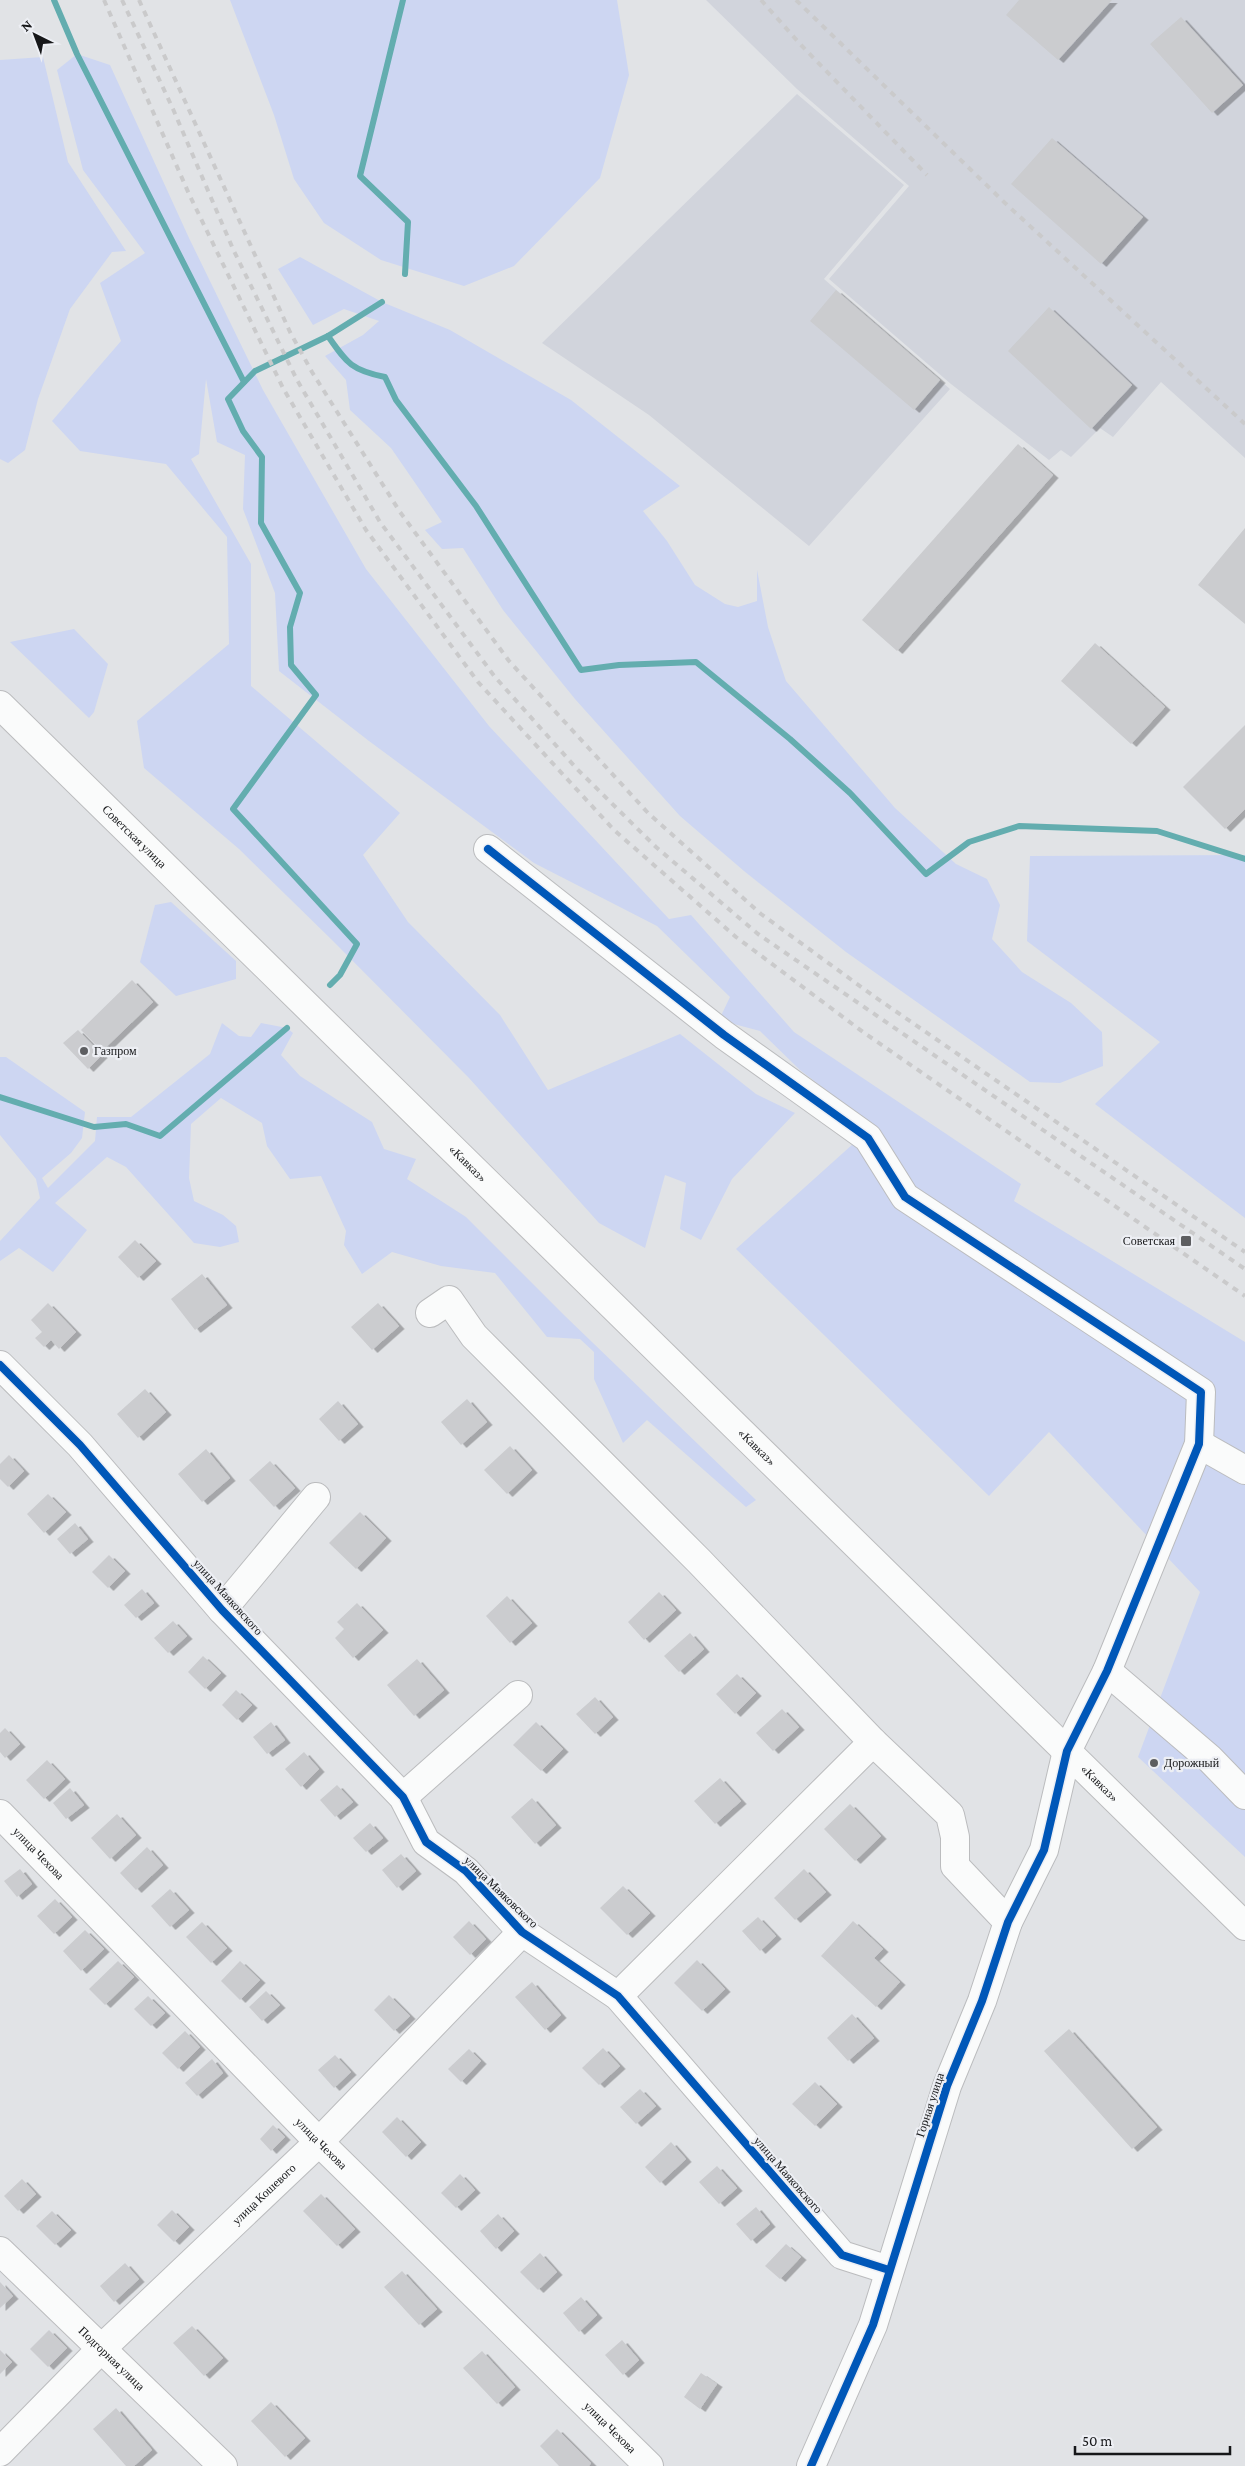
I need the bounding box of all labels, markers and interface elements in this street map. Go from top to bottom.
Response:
north arrow [10,10,60,60]
text: N [17,16,36,34]
street label: Советская улица [99,802,170,872]
place label: Газпром [94,1044,137,1058]
marker: Газпром [78,1045,90,1057]
street label: «Кавказ» [446,1142,490,1185]
place label: Советская [1123,1234,1175,1248]
marker: Советская [1179,1234,1193,1248]
street label: «Кавказ» [735,1426,779,1469]
street label: улица Маяковского [190,1556,266,1638]
place label: Дорожный [1164,1756,1220,1770]
marker: Дорожный [1148,1757,1160,1769]
street label: «Кавказ» [1078,1762,1121,1805]
street label: улица Чехова [10,1824,67,1883]
street label: улица Маяковского [461,1853,541,1931]
street label: Горная улица [913,2070,947,2139]
street label: улица Чехова [292,2115,350,2173]
street label: улица Маяковского [751,2134,825,2216]
street label: улица Кошевого [229,2161,299,2228]
street label: Подгорная улица [76,2324,148,2394]
street label: улица Чехова [581,2399,639,2456]
scale bar [1075,2424,1230,2456]
text: 50 m [1082,2433,1112,2449]

